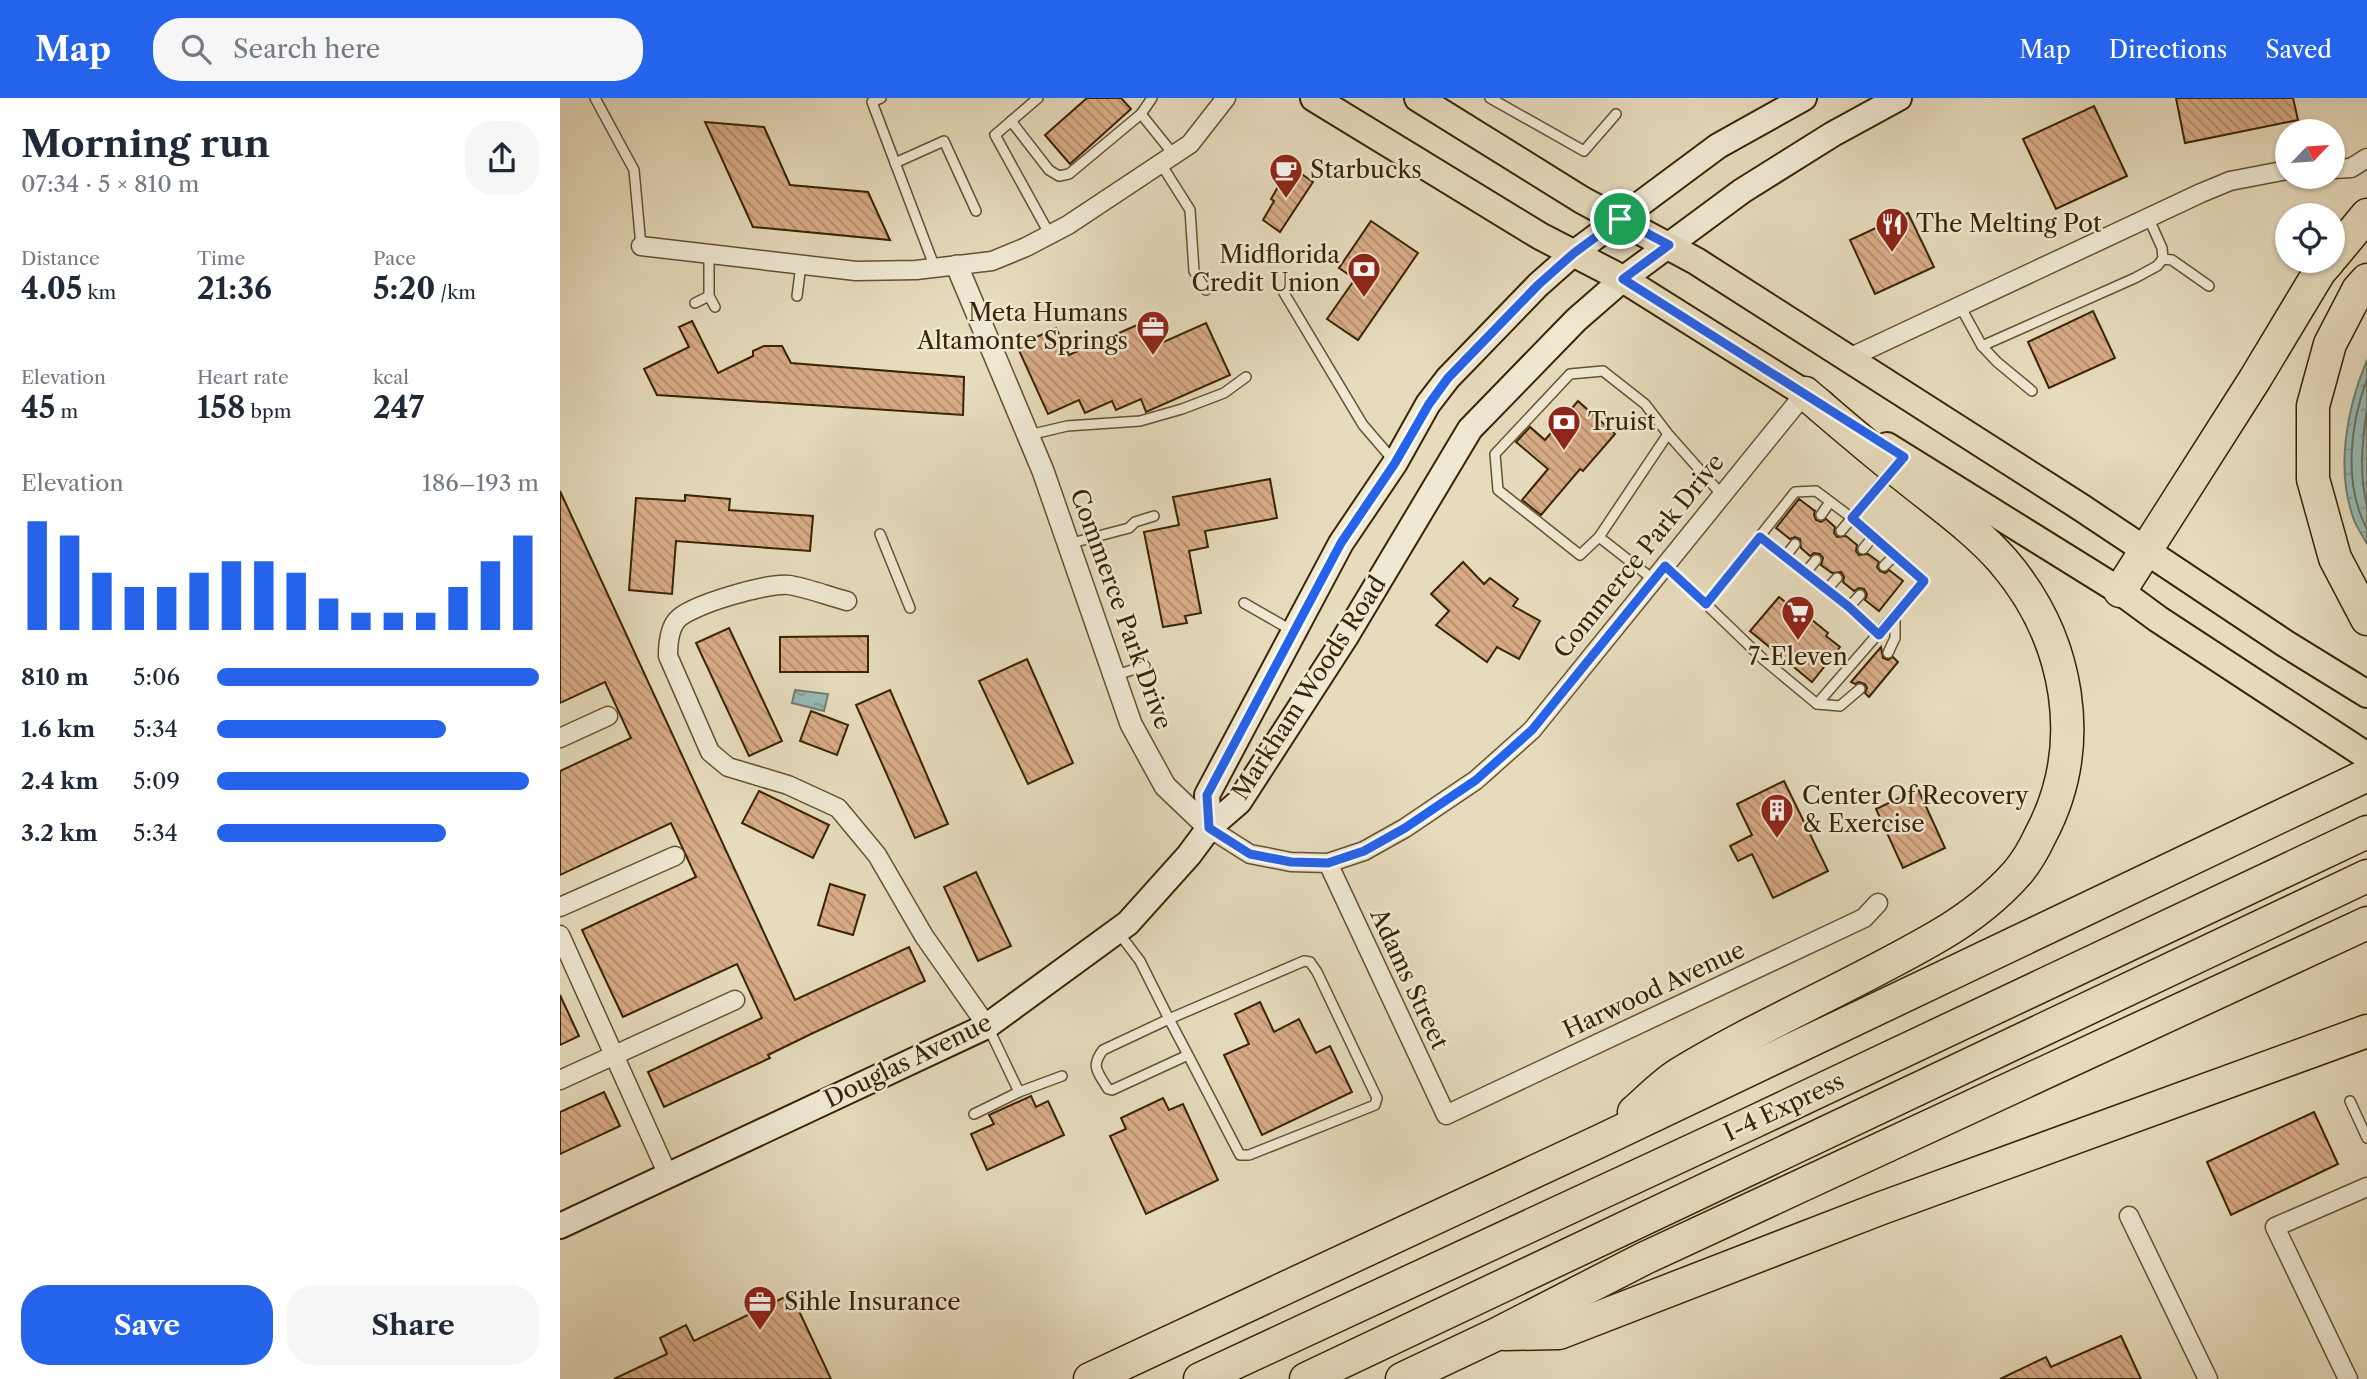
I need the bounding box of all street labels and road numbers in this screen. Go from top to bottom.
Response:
street label: Commerce Park Drive [1547,448,1730,664]
street label: Commerce Park Drive [1064,485,1179,733]
street label: Markham Woods Road [1225,570,1392,805]
street label: Adams Street [1364,903,1455,1054]
street label: Harwood Avenue [1558,935,1749,1044]
street label: Douglas Avenue [819,1007,996,1114]
street label: I-4 Express [1719,1066,1849,1147]

